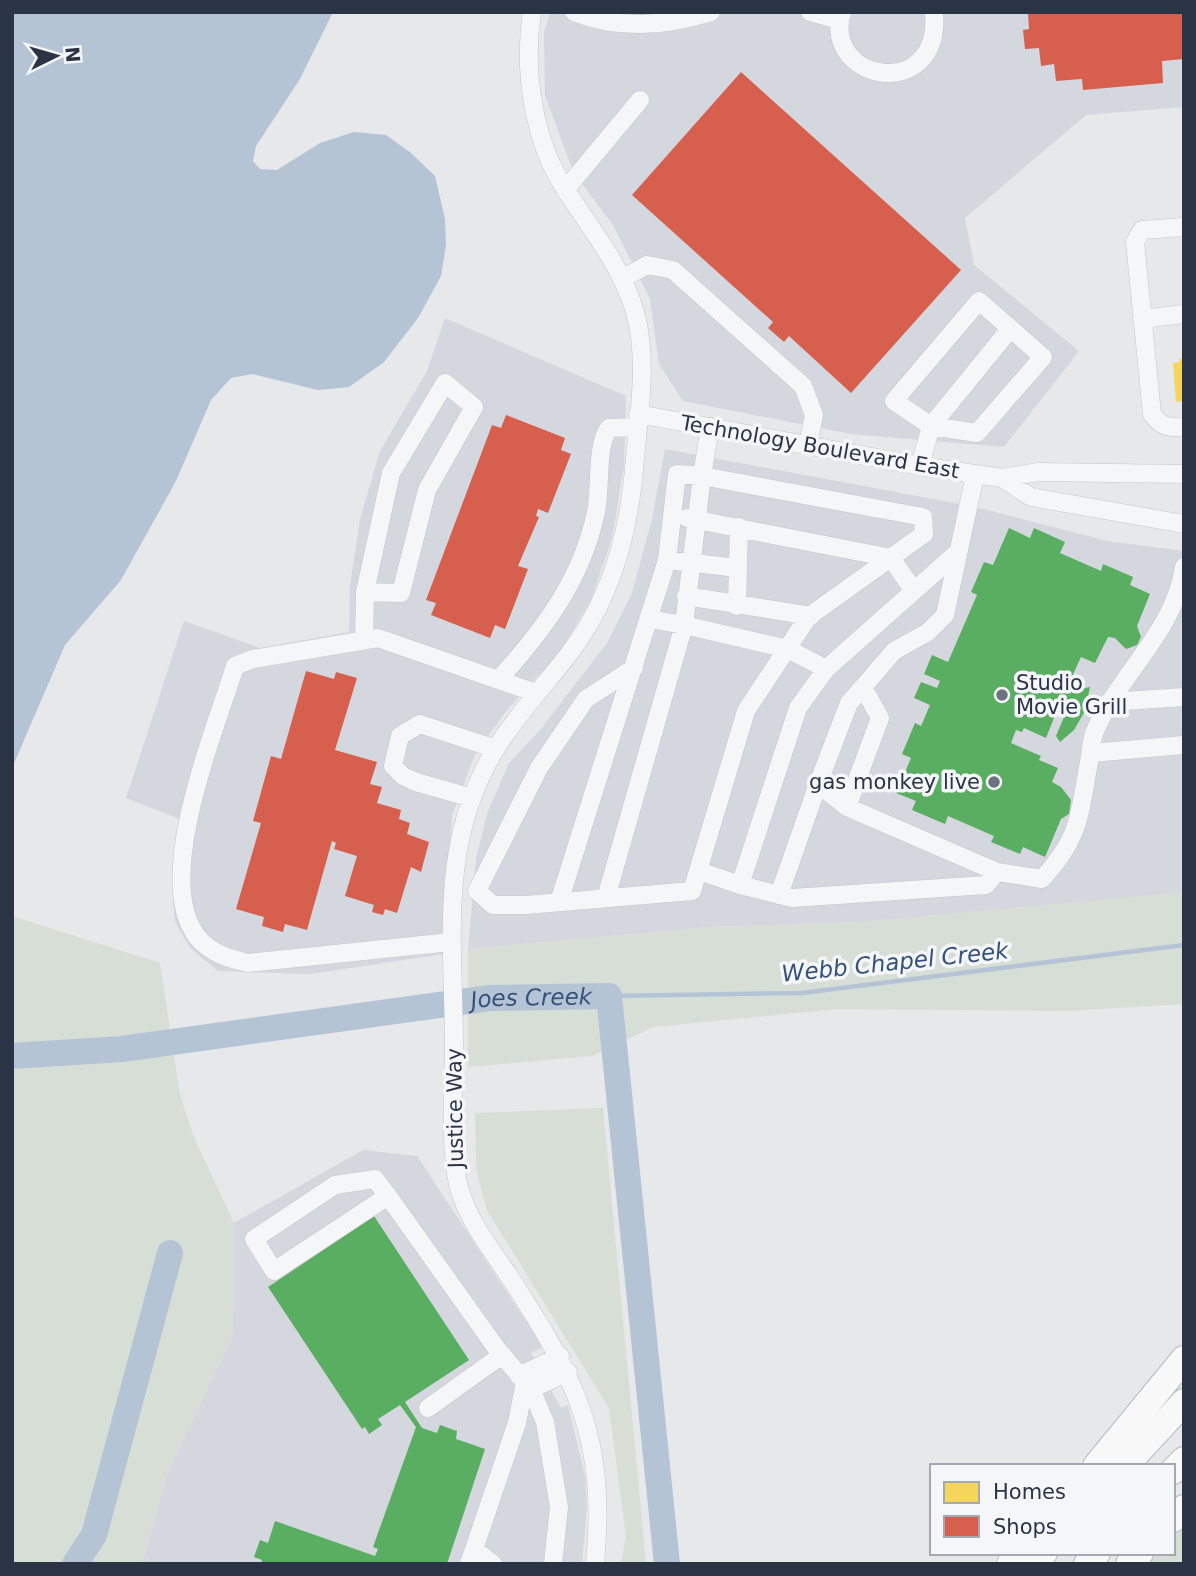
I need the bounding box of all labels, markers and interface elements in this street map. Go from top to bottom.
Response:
north arrow [21,21,91,91]
text: N [61,46,85,63]
street label: Technology Boulevard East [678,410,961,483]
place label: Studio Movie Grill [1016,671,1127,719]
marker: Studio Movie Grill [994,687,1010,703]
place label: gas monkey live [809,770,980,794]
marker: gas monkey live [986,774,1002,790]
water label: Webb Chapel Creek [780,937,1011,987]
water label: Joes Creek [465,983,594,1014]
street label: Justice Way [442,1048,468,1170]
legend [930,1464,1175,1555]
text: Homes [993,1480,1066,1504]
text: Shops [993,1515,1057,1539]

